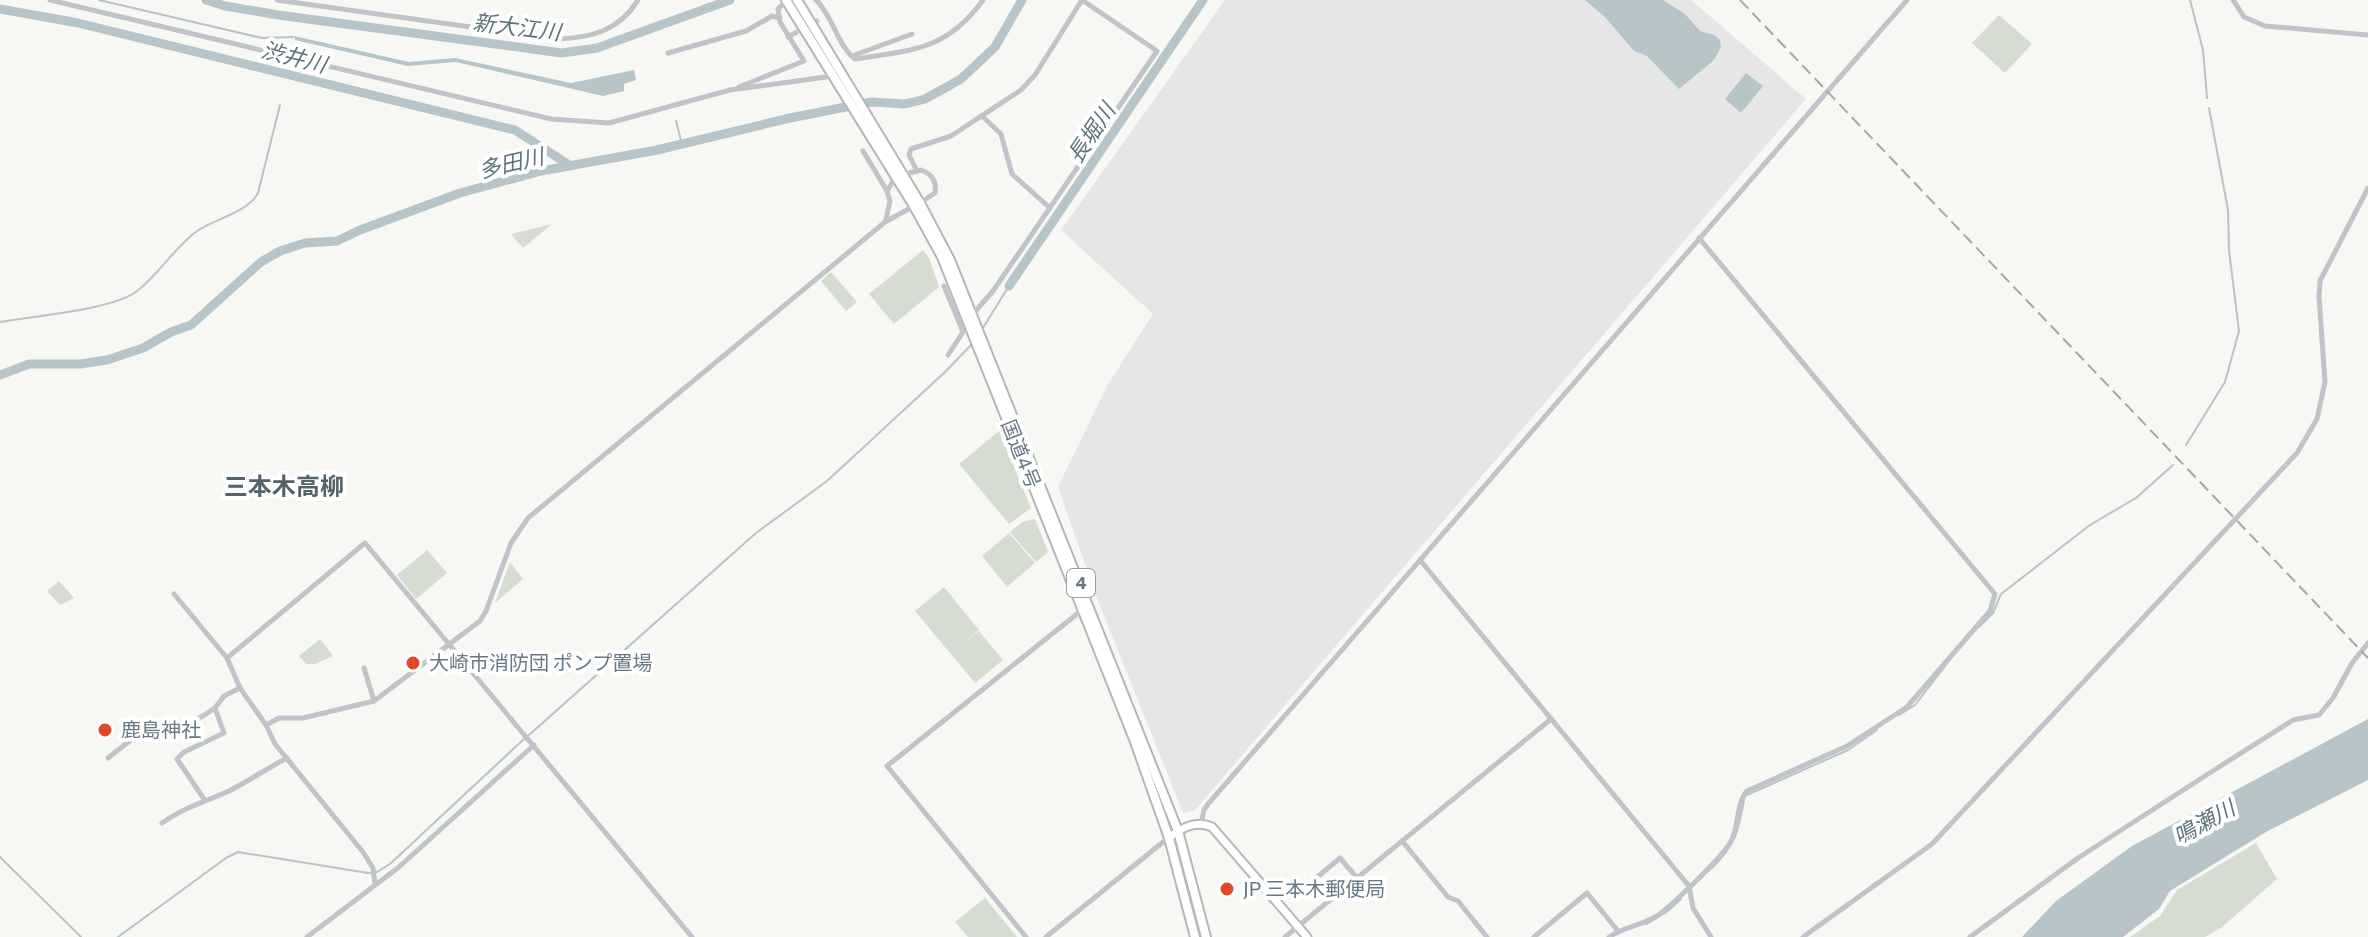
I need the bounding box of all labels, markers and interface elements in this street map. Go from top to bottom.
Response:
water label: 新大江川 [472,8,564,46]
water label: 渋井川 [259,35,331,78]
water label: 長堀川 [1061,96,1121,168]
water label: 多田川 [476,141,548,183]
street label: 国道4号 [997,416,1047,491]
district label: 三本木高柳 [224,471,344,500]
road number: 4 [1067,569,1095,597]
place label: 大崎市消防団 ポンプ置場 [429,650,652,674]
marker: 大崎市消防団 ポンプ置場 [404,654,422,672]
place label: 鹿島神社 [121,717,201,741]
marker: 鹿島神社 [96,721,114,739]
water label: 鳴瀬川 [2168,793,2241,849]
place label: JP 三本木郵便局 [1243,876,1385,900]
marker: JP 三本木郵便局 [1218,880,1236,898]

